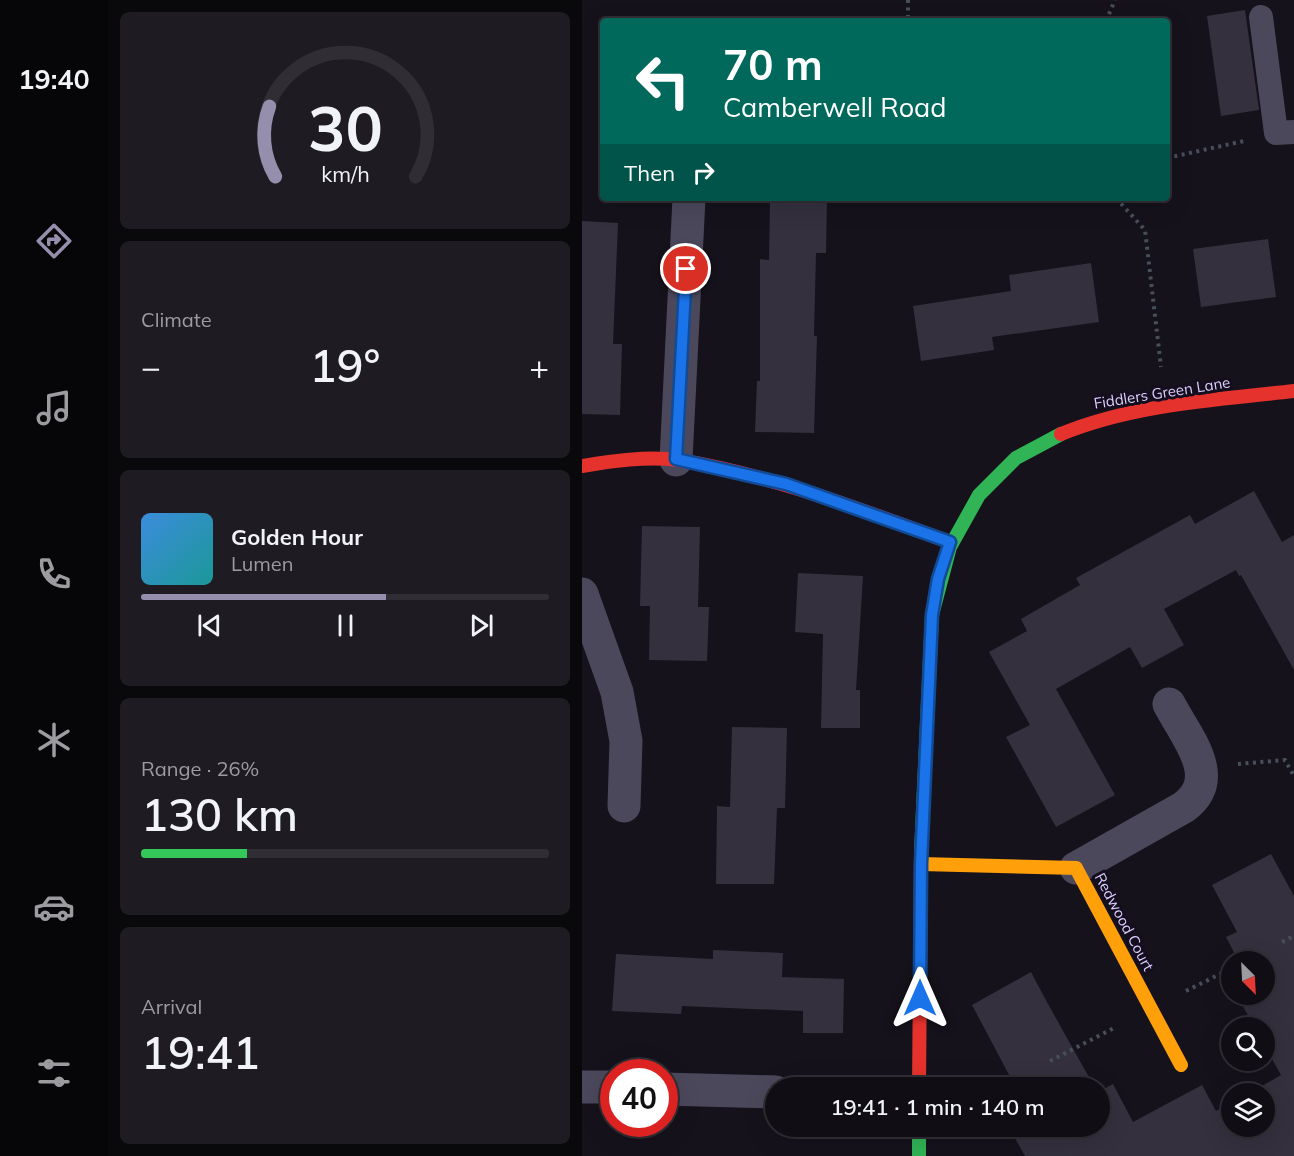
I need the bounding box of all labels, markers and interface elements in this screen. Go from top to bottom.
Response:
text: 70 m [723,38,823,91]
icon: left [624,42,702,120]
text: 19:40 [18,62,90,96]
text: 30 [308,89,382,168]
text: Camberwell Road [723,90,946,124]
icon: right [687,156,720,189]
text: Then [624,159,675,187]
text: km/h [321,161,369,188]
icon: directions [33,220,75,262]
pin [660,243,711,294]
icon: arrive [669,252,702,285]
text: Climate [141,307,212,332]
text: 19° [310,337,380,393]
text: − [141,346,161,387]
text: + [529,346,549,387]
street label: Fiddlers Green Lane [1092,372,1232,413]
icon: music [33,387,75,429]
text: Golden Hour [231,523,363,551]
text: Lumen [231,551,293,576]
icon: phone [33,553,75,595]
icon: previous [193,609,226,642]
icon: pause [329,609,362,642]
icon: next [465,609,498,642]
icon: climate [33,719,75,761]
text: Range · 26% [141,756,259,781]
text: 130 km [141,786,298,842]
street label: Redwood Court [1091,869,1158,974]
icon: car [33,886,75,928]
north arrow [1221,951,1275,1005]
map controls [1221,951,1275,1137]
position arrow [888,966,952,1030]
text: Arrival [141,994,202,1019]
button: search [1221,1017,1275,1071]
text: 19:41 [141,1024,260,1080]
icon: filters [33,1052,75,1094]
speed limit sign: 40 [600,1059,678,1137]
button: layers [1221,1083,1275,1137]
text: 19:41 · 1 min · 140 m [830,1093,1045,1121]

